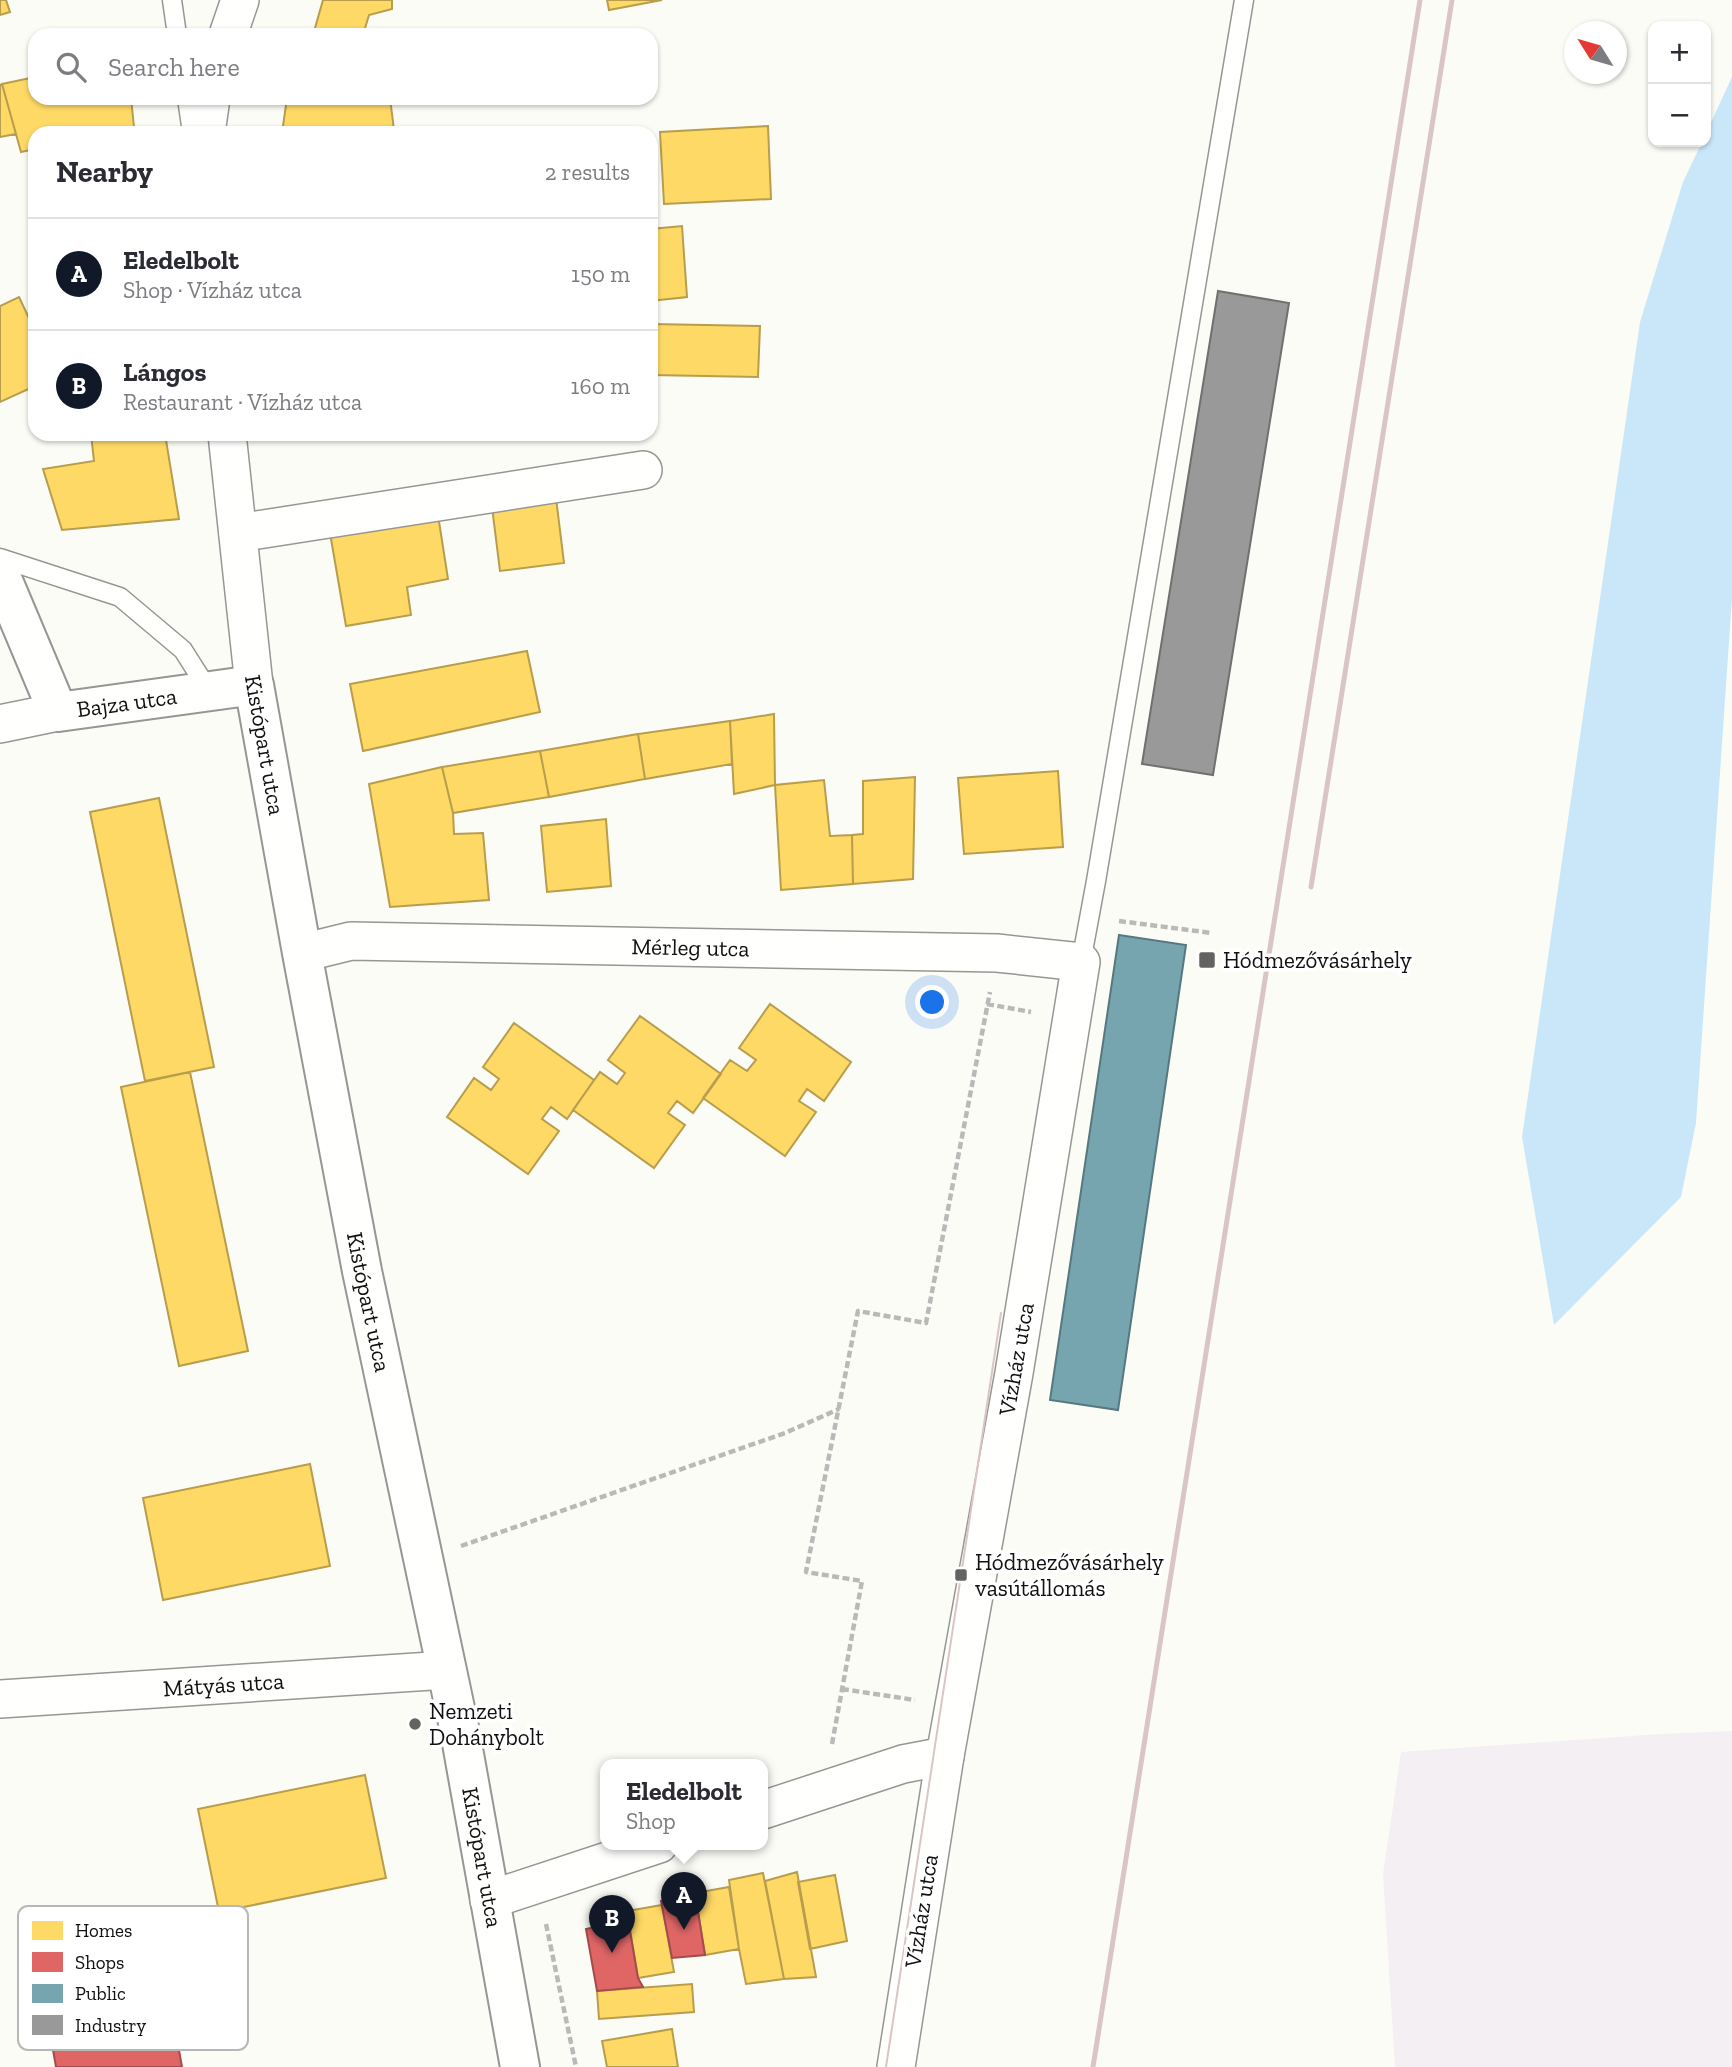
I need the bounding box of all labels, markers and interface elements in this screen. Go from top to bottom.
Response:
north arrow [1564,21,1627,84]
map controls [1648,21,1711,147]
button: + [1648,21,1711,84]
search box [28,28,658,105]
icon: search [52,48,90,86]
text: Search here [108,51,240,83]
button: − [1648,84,1711,147]
text: Nearby [56,154,153,190]
text: 2 results [545,158,630,186]
text: Eledelbolt [123,244,239,276]
text: A [71,260,87,288]
text: 150 m [571,260,630,288]
text: Shop · Vízház utca [123,276,302,304]
text: Lángos [123,356,206,388]
text: B [72,372,86,400]
text: 160 m [571,372,630,400]
text: Restaurant · Vízház utca [123,388,362,416]
street label: Kistópart utca [239,673,291,817]
street label: Bajza utca [75,682,179,723]
street label: Mérleg utca [631,932,750,962]
place label: Hódmezővásárhely [1223,946,1412,974]
marker: Hódmezővásárhely [1197,950,1217,970]
your location [915,985,949,1019]
street label: Kistópart utca [341,1230,397,1374]
street label: Vízház utca [992,1300,1040,1419]
place label: Hódmezővásárhely vasútállomás [975,1548,1164,1602]
marker: Hódmezővásárhely vasútállomás [953,1567,969,1583]
street label: Mátyás utca [162,1667,285,1702]
place label: Nemzeti Dohánybolt [429,1697,545,1751]
marker: Nemzeti Dohánybolt [407,1716,423,1732]
popup [600,1759,768,1850]
text: Eledelbolt [626,1775,742,1807]
street label: Kistópart utca [456,1785,509,1930]
text: Shop [626,1807,676,1835]
street label: Vízház utca [898,1852,944,1971]
pin: A [661,1872,707,1930]
pin: B [589,1895,635,1953]
legend [18,1906,248,2050]
text: Homes [75,1919,132,1942]
text: Shops [75,1951,124,1974]
text: Public [75,1982,126,2005]
text: Industry [75,2014,146,2037]

